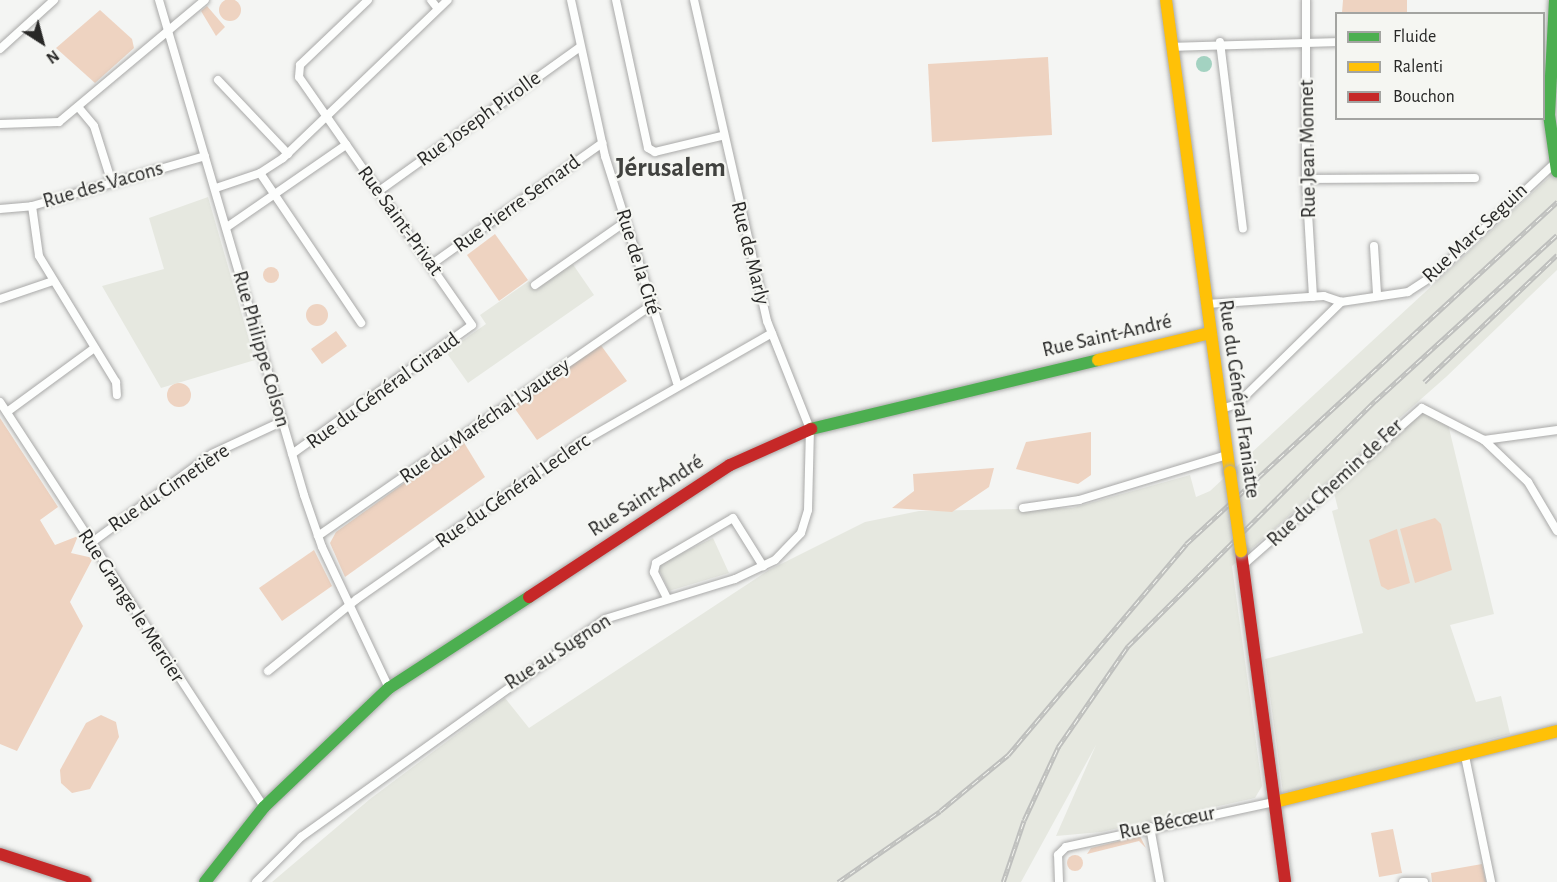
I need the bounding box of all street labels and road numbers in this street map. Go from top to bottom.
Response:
street label: Rue Joseph Pirolle [412,66,546,172]
street label: Rue Jean Monnet [1294,79,1322,219]
street label: Rue Pierre Semard [449,150,585,258]
street label: Rue des Vacons [40,156,166,214]
street label: Rue Saint-Privat [352,161,448,281]
street label: Rue Marc Seguin [1417,178,1533,288]
street label: Rue de Marly [725,199,775,307]
street label: Rue de la Cité [610,206,666,318]
street label: Rue Philippe Colson [227,268,295,430]
street label: Rue du Général Franiatte [1213,298,1265,500]
street label: Rue Saint-André [1040,309,1174,363]
street label: Rue du Général Giraud [302,327,464,455]
street label: Rue du Maréchal Lyautey [395,353,575,489]
street label: Rue du Chemin de Fer [1262,414,1408,552]
street label: Rue du Général Leclerc [431,428,595,554]
street label: Rue du Cimetière [104,438,234,538]
street label: Rue Saint-André [584,449,708,543]
street label: Rue Grange le Mercier [72,524,190,688]
street label: Rue au Sugnon [500,608,616,696]
street label: Rue Bécœur [1117,801,1217,845]

